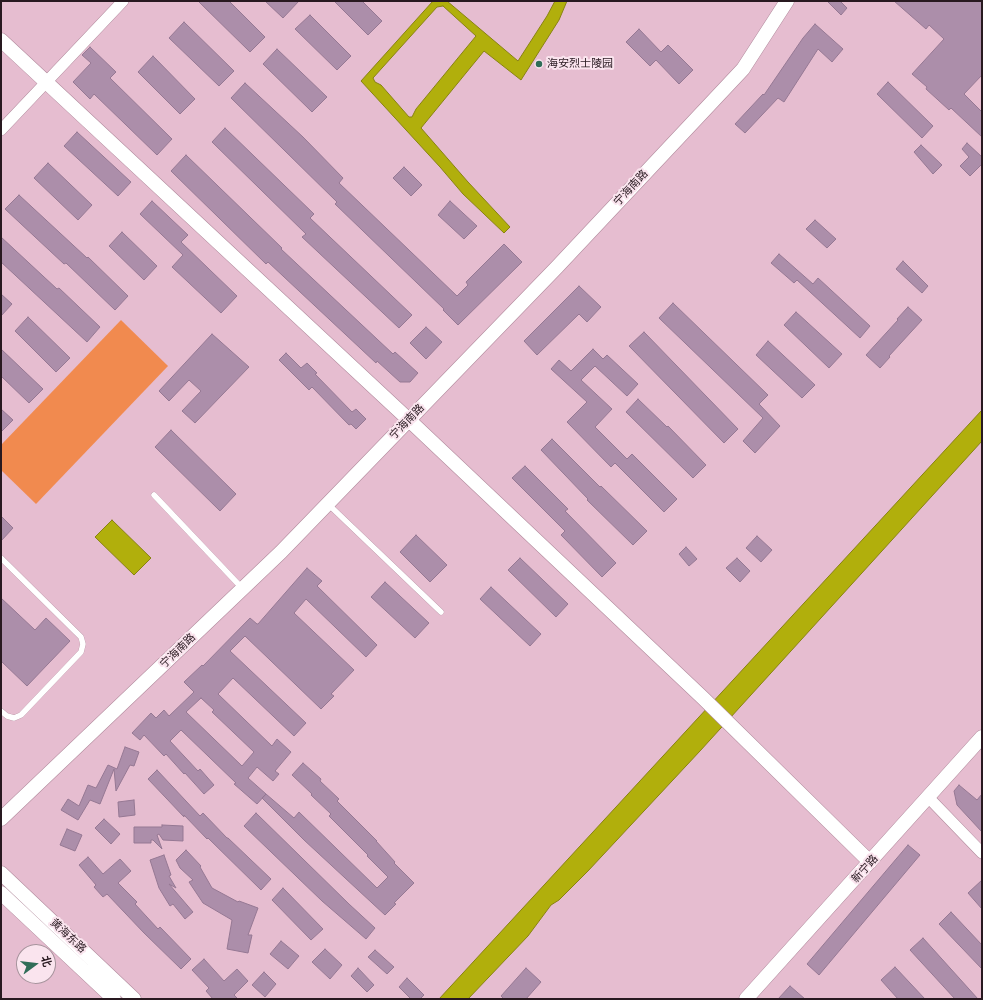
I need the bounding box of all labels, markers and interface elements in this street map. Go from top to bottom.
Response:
place label: 海安烈士陵园 [547,57,613,71]
marker: 海安烈士陵园 [534,59,544,69]
street label: 宁海南路 [611,167,651,209]
street label: 宁海南路 [387,402,427,442]
street label: 宁海南路 [158,631,198,671]
street label: 新宁路 [849,852,881,886]
street label: 黄海东路 [47,916,89,956]
north arrow [16,944,56,984]
text: 北 [38,954,56,968]

